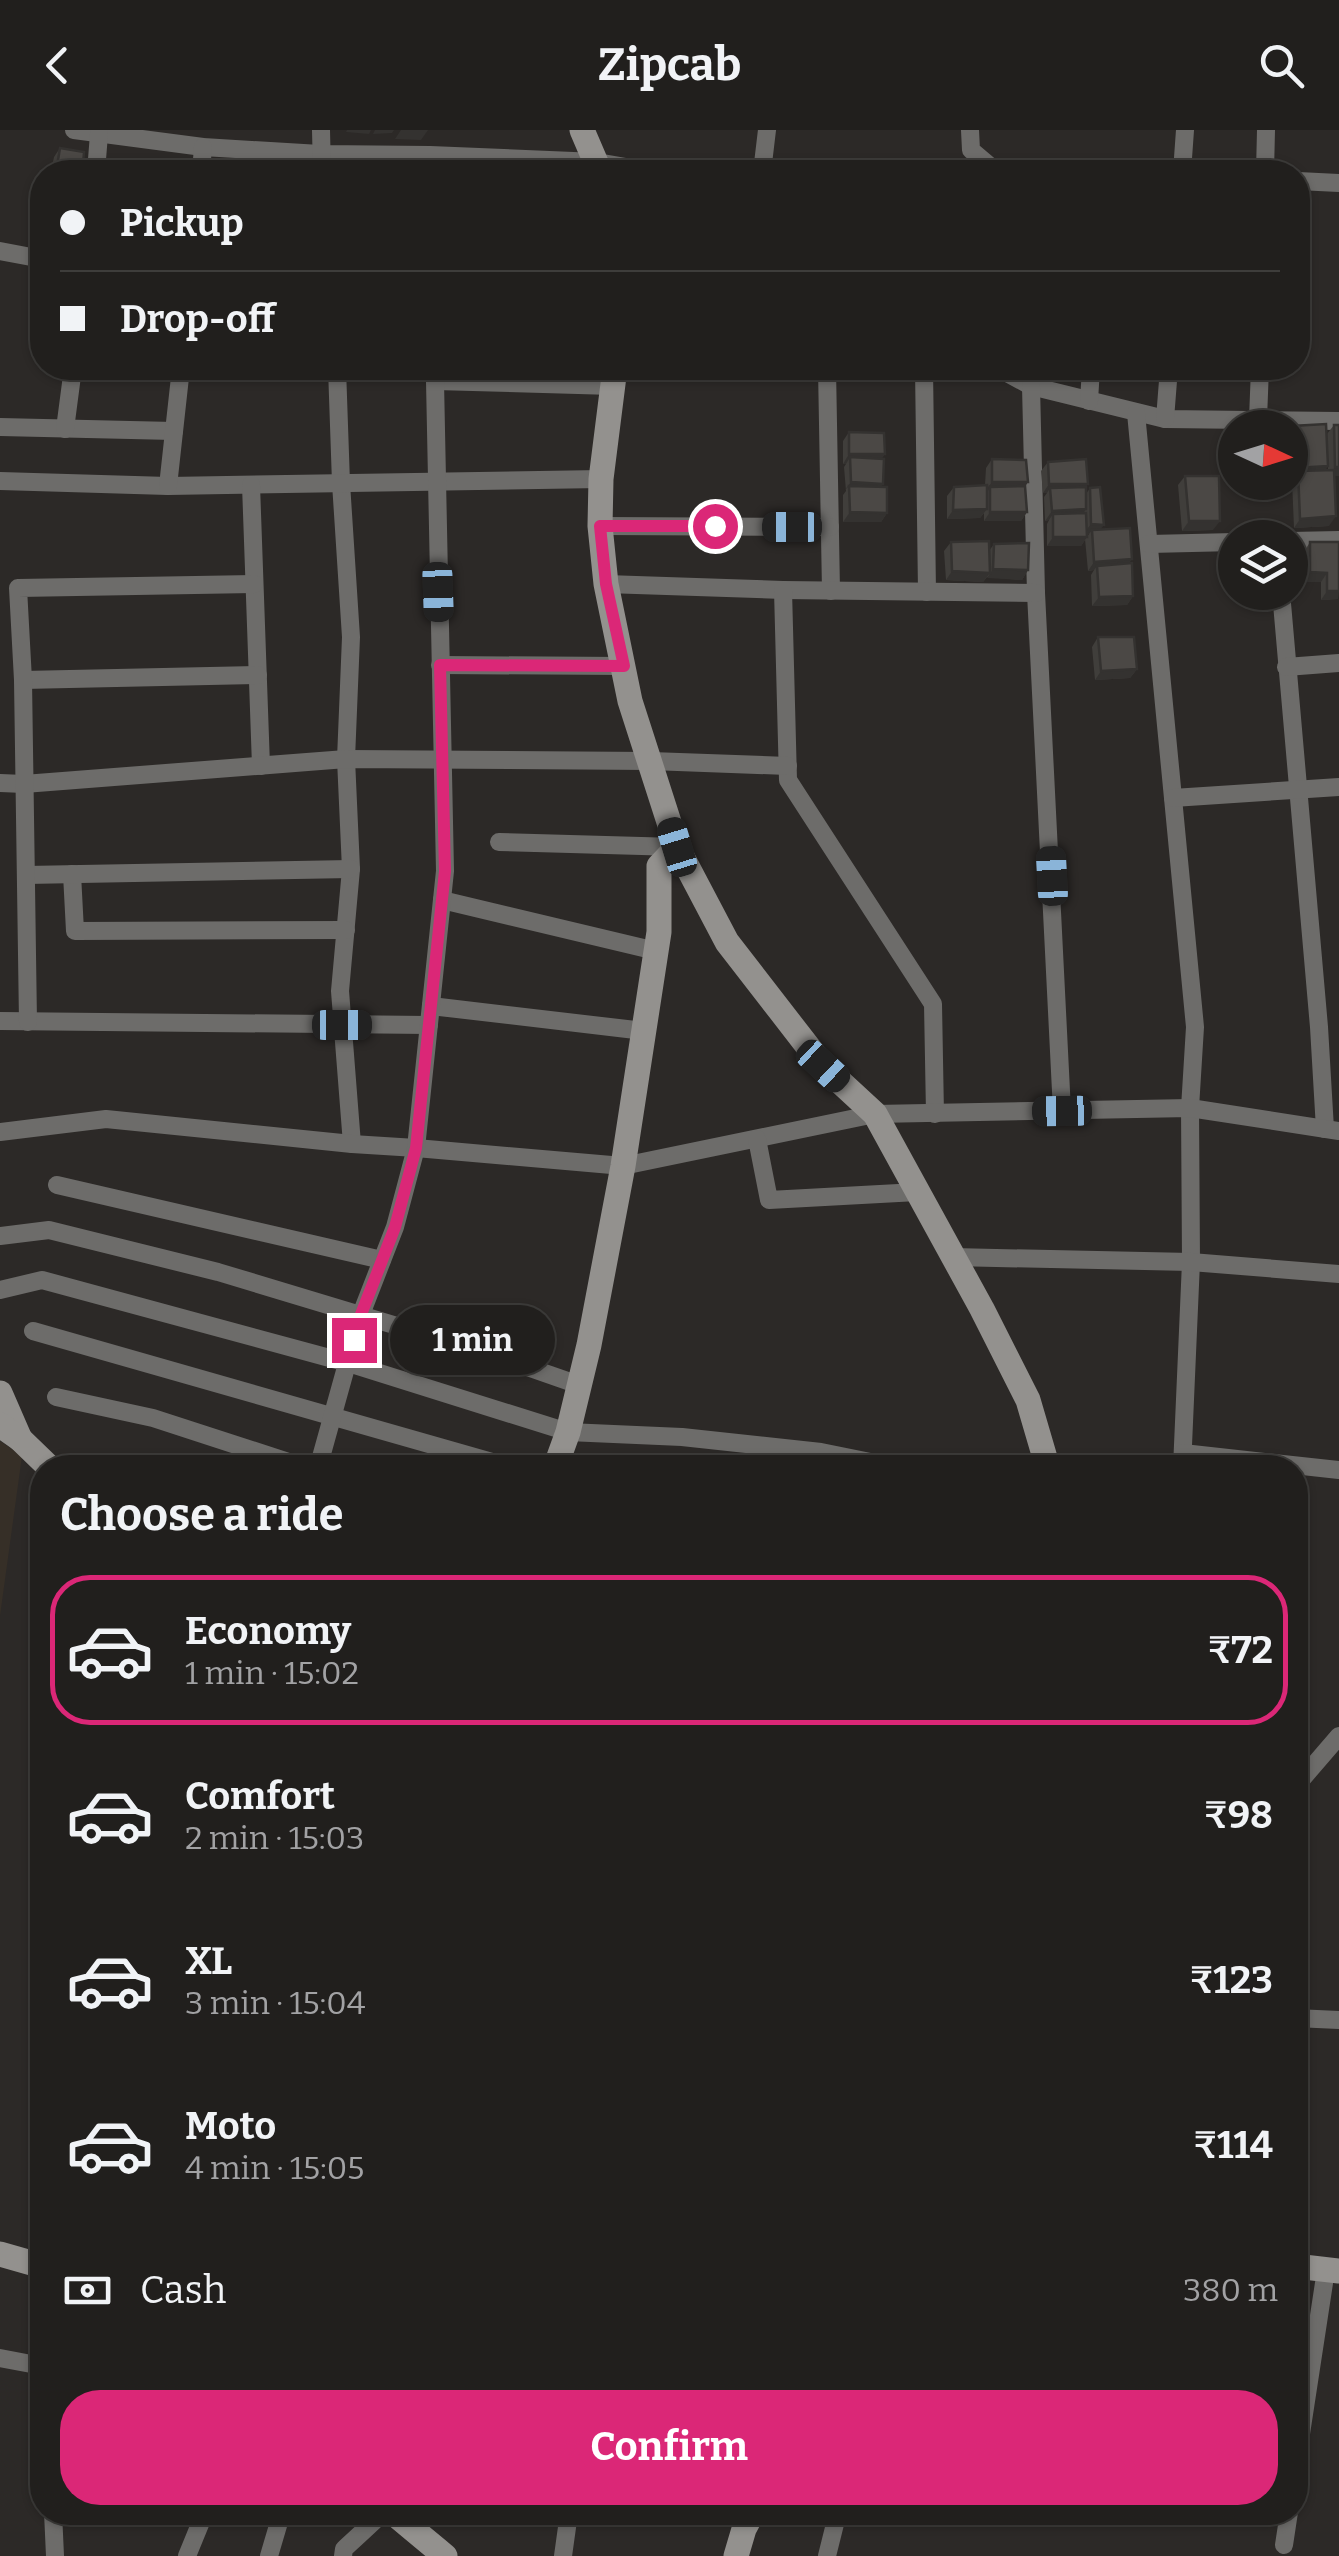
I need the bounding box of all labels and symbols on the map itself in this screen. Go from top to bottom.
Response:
north arrow [1218,410,1308,500]
route start [693,504,738,549]
car [762,512,822,542]
car [422,561,454,623]
car [654,814,700,880]
car [1035,845,1069,907]
car [312,1010,372,1040]
car [791,1035,855,1097]
car [1032,1095,1092,1127]
callout: 1 min [389,1305,554,1375]
route end [332,1318,377,1363]

